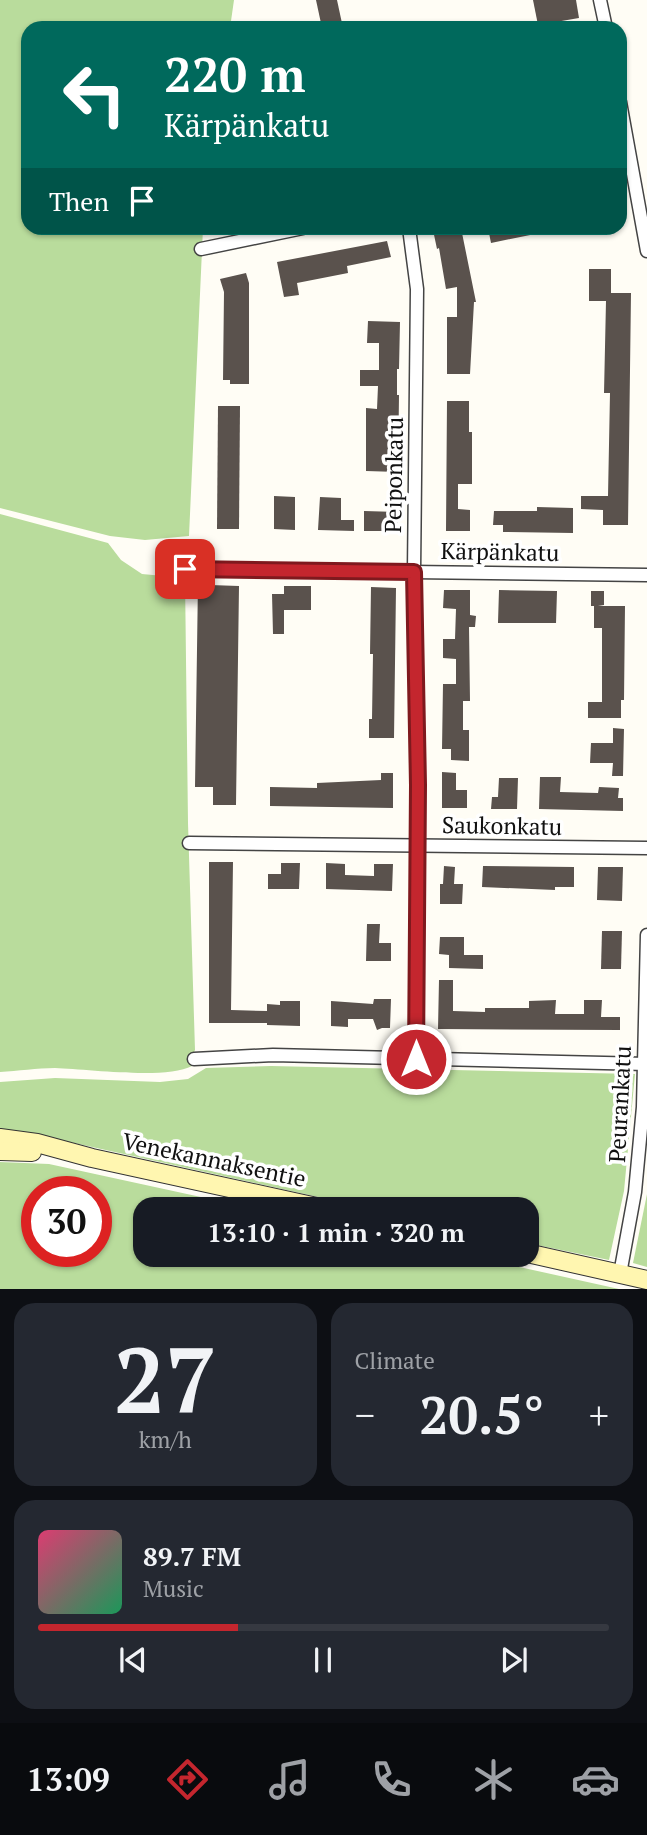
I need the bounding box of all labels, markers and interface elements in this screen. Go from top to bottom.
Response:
text: 220 m [164,41,306,106]
icon: left [49,49,140,140]
text: Kärpänkatu [164,104,329,146]
icon: arrive [123,182,161,220]
text: Then [49,184,109,218]
street label: Peiponkatu [377,417,410,533]
street label: Kärpänkatu [440,535,560,568]
pin [155,539,215,599]
icon: arrive [166,550,204,588]
street label: Saukonkatu [442,809,562,842]
position arrow [379,1022,453,1096]
street label: Peurankatu [601,1045,638,1163]
street label: Venekannaksentie [119,1125,309,1194]
speed limit sign: 30 [21,1176,112,1267]
text: 13:10 · 1 min · 320 m [207,1215,465,1249]
text: 27 [114,1318,217,1439]
text: Climate [355,1345,435,1376]
text: 20.5° [419,1380,544,1449]
text: − [355,1390,375,1440]
text: + [589,1390,609,1440]
text: km/h [139,1424,192,1455]
text: 89.7 FM [143,1539,241,1573]
text: Music [143,1573,204,1604]
icon: previous [114,1641,152,1679]
icon: pause [304,1641,342,1679]
icon: next [495,1641,533,1679]
icon: directions [163,1755,212,1804]
icon: music [265,1755,314,1804]
icon: phone [367,1755,416,1804]
icon: climate [469,1755,518,1804]
icon: car [571,1755,620,1804]
text: 13:09 [27,1758,110,1800]

